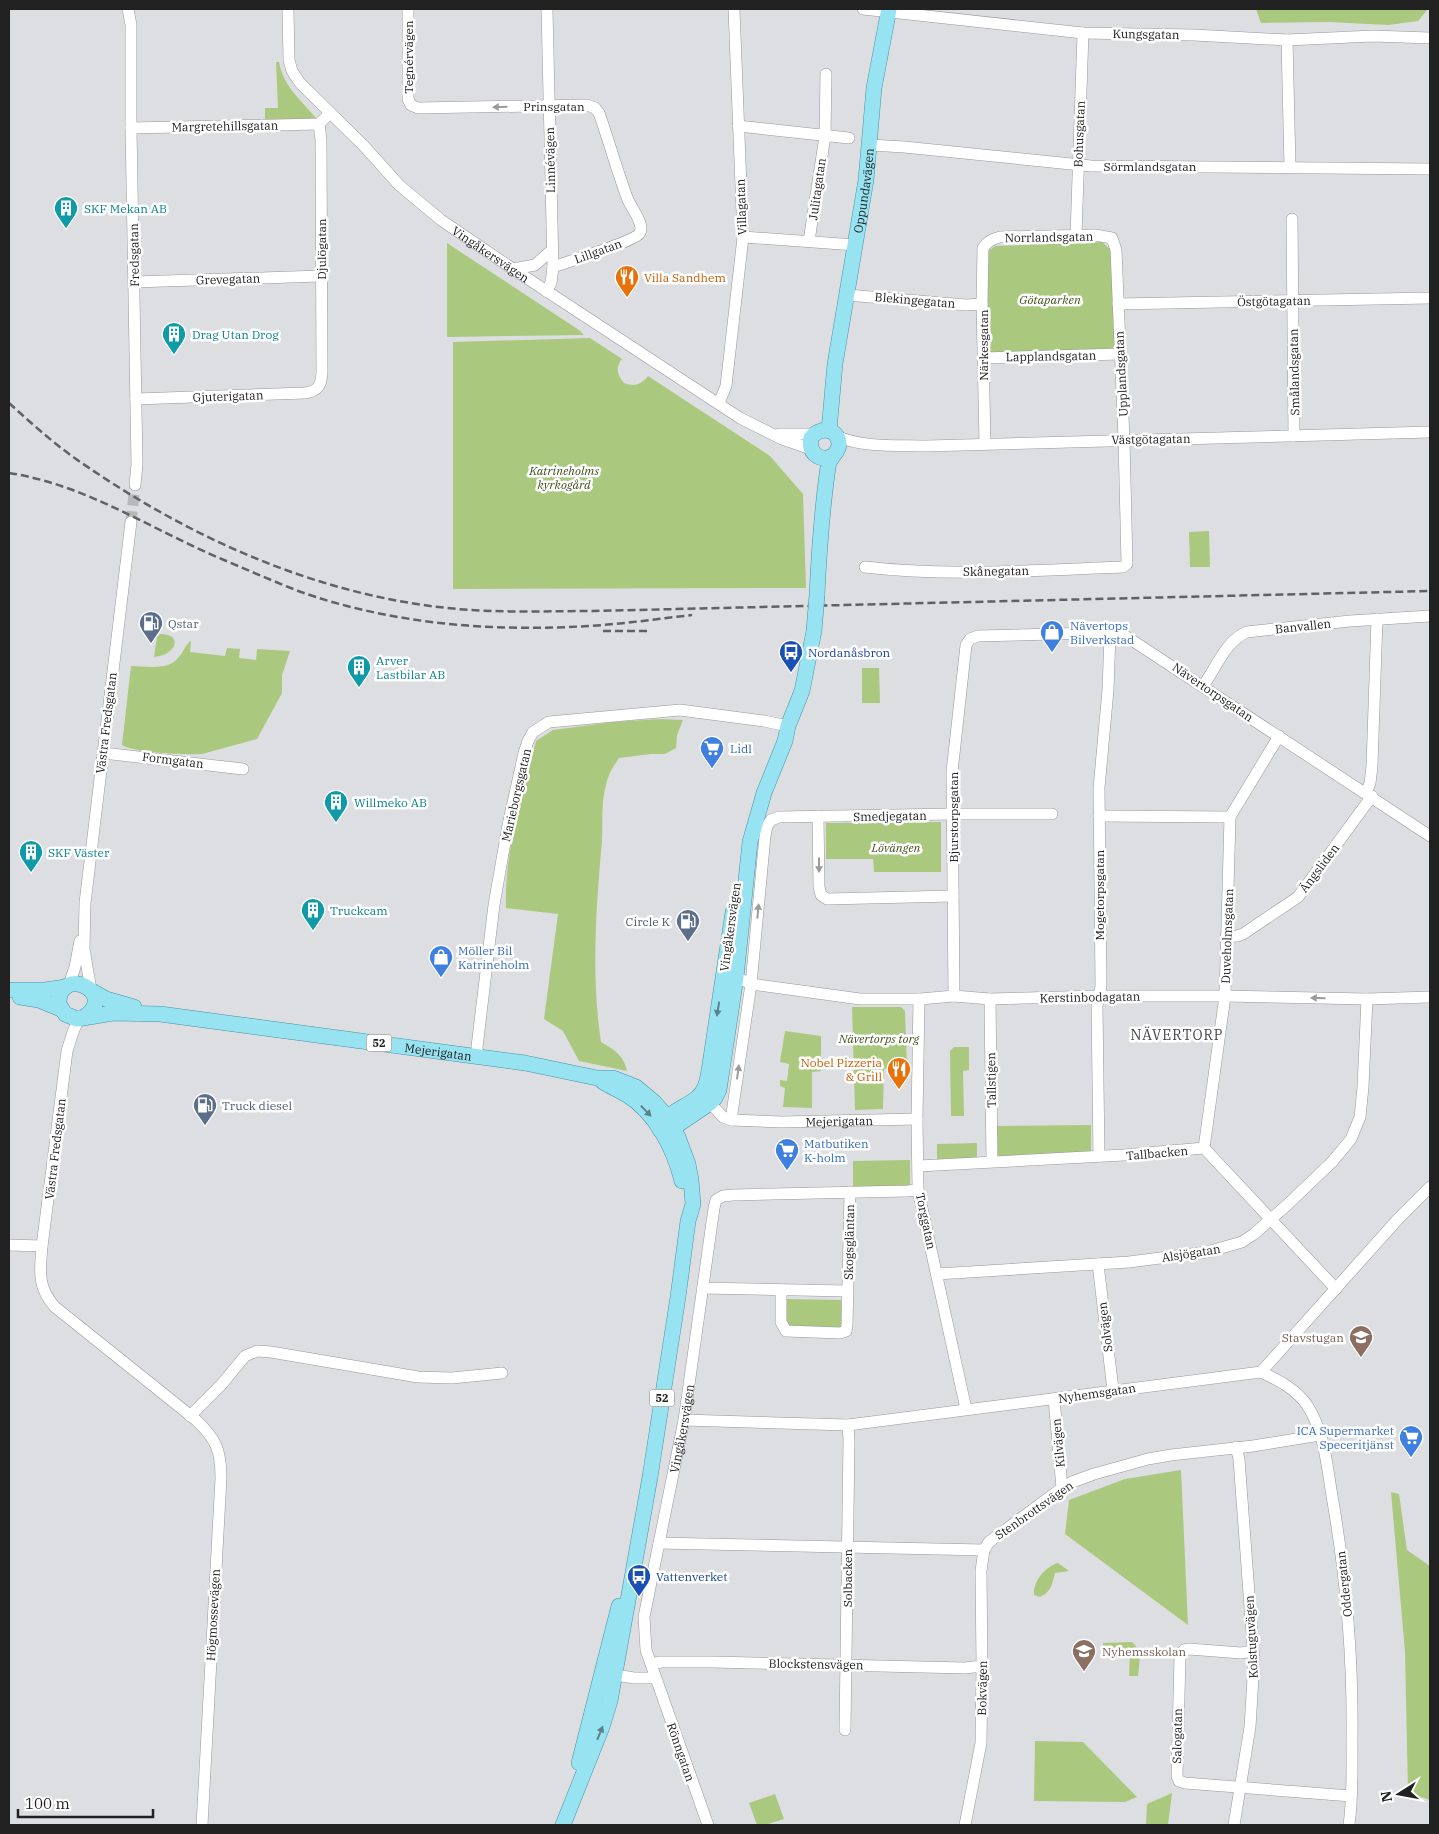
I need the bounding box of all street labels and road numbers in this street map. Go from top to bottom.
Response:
street label: Tegnérvägen [401,20,416,94]
street label: Kungsgatan [1112,26,1180,42]
street label: Prinsgatan [523,99,585,114]
street label: Bohusgatan [1070,100,1088,168]
street label: Margretehillsgatan [171,118,279,134]
street label: Linnévägen [542,127,558,193]
street label: Oppundavägen [850,147,876,234]
street label: Julitagatan [805,157,829,221]
street label: Sörmlandsgatan [1104,159,1197,174]
street label: Villagatan [733,178,749,236]
street label: Djulögatan [314,218,329,280]
street label: Vingåkersvägen [449,222,533,285]
street label: Fredsgatan [126,223,142,287]
street label: Norrlandsgatan [1004,229,1094,245]
street label: Lillgatan [572,235,624,267]
street label: Grevegatan [196,270,261,288]
street label: Blekingegatan [874,289,956,311]
street label: Östgötagatan [1237,293,1311,309]
street label: Närkesgatan [976,309,991,381]
street label: Smålandsgatan [1286,328,1302,416]
street label: Upplandsgatan [1111,330,1131,417]
street label: Lapplandsgatan [1006,348,1097,364]
street label: Gjuterigatan [192,387,264,405]
street label: Västgötagatan [1111,431,1191,447]
street label: Skånegatan [963,563,1029,579]
street label: Banvallen [1274,616,1332,636]
street label: Nävertorpsgatan [1170,659,1257,725]
street label: Västra Fredsgatan [92,671,120,774]
street label: Marieborgsgatan [498,746,534,843]
street label: Formgatan [141,749,205,771]
street label: Bjurstorpsgatan [946,771,961,863]
street label: Smedjegatan [853,808,927,824]
street label: Ängsliden [1296,840,1342,895]
street label: Mogetorpsgatan [1092,849,1107,940]
street label: Vingåkersvägen [716,881,744,973]
street label: Duveholmsgatan [1218,888,1236,984]
street label: Kerstinbodagatan [1040,989,1141,1005]
road number: 52 [366,1034,392,1052]
street label: Mejerigatan [404,1039,473,1063]
street label: Tallstigen [983,1052,999,1108]
street label: Västra Fredsgatan [41,1097,69,1200]
street label: Mejerigatan [805,1112,874,1129]
street label: Tallbacken [1125,1143,1189,1163]
street label: Torggatan [913,1191,939,1251]
street label: Skogsgläntan [841,1204,857,1280]
street label: Alsjögatan [1161,1241,1222,1265]
street label: Solvägen [1094,1301,1116,1353]
street label: Nyhemsgatan [1057,1380,1137,1406]
street label: Vingåkersvägen [666,1383,697,1474]
road number: 52 [650,1390,674,1406]
street label: Kilvägen [1048,1418,1068,1468]
street label: Stenbrottsvägen [992,1477,1076,1543]
street label: Solbacken [840,1548,855,1607]
street label: Oddergatan [1333,1550,1355,1618]
street label: Högmossevägen [203,1568,223,1661]
street label: Kolstuguvägen [1241,1595,1261,1679]
street label: Blockstensvägen [768,1656,864,1672]
street label: Bokvägen [974,1660,990,1716]
street label: Salogatan [1169,1708,1185,1764]
street label: Rönngatan [664,1721,698,1784]

